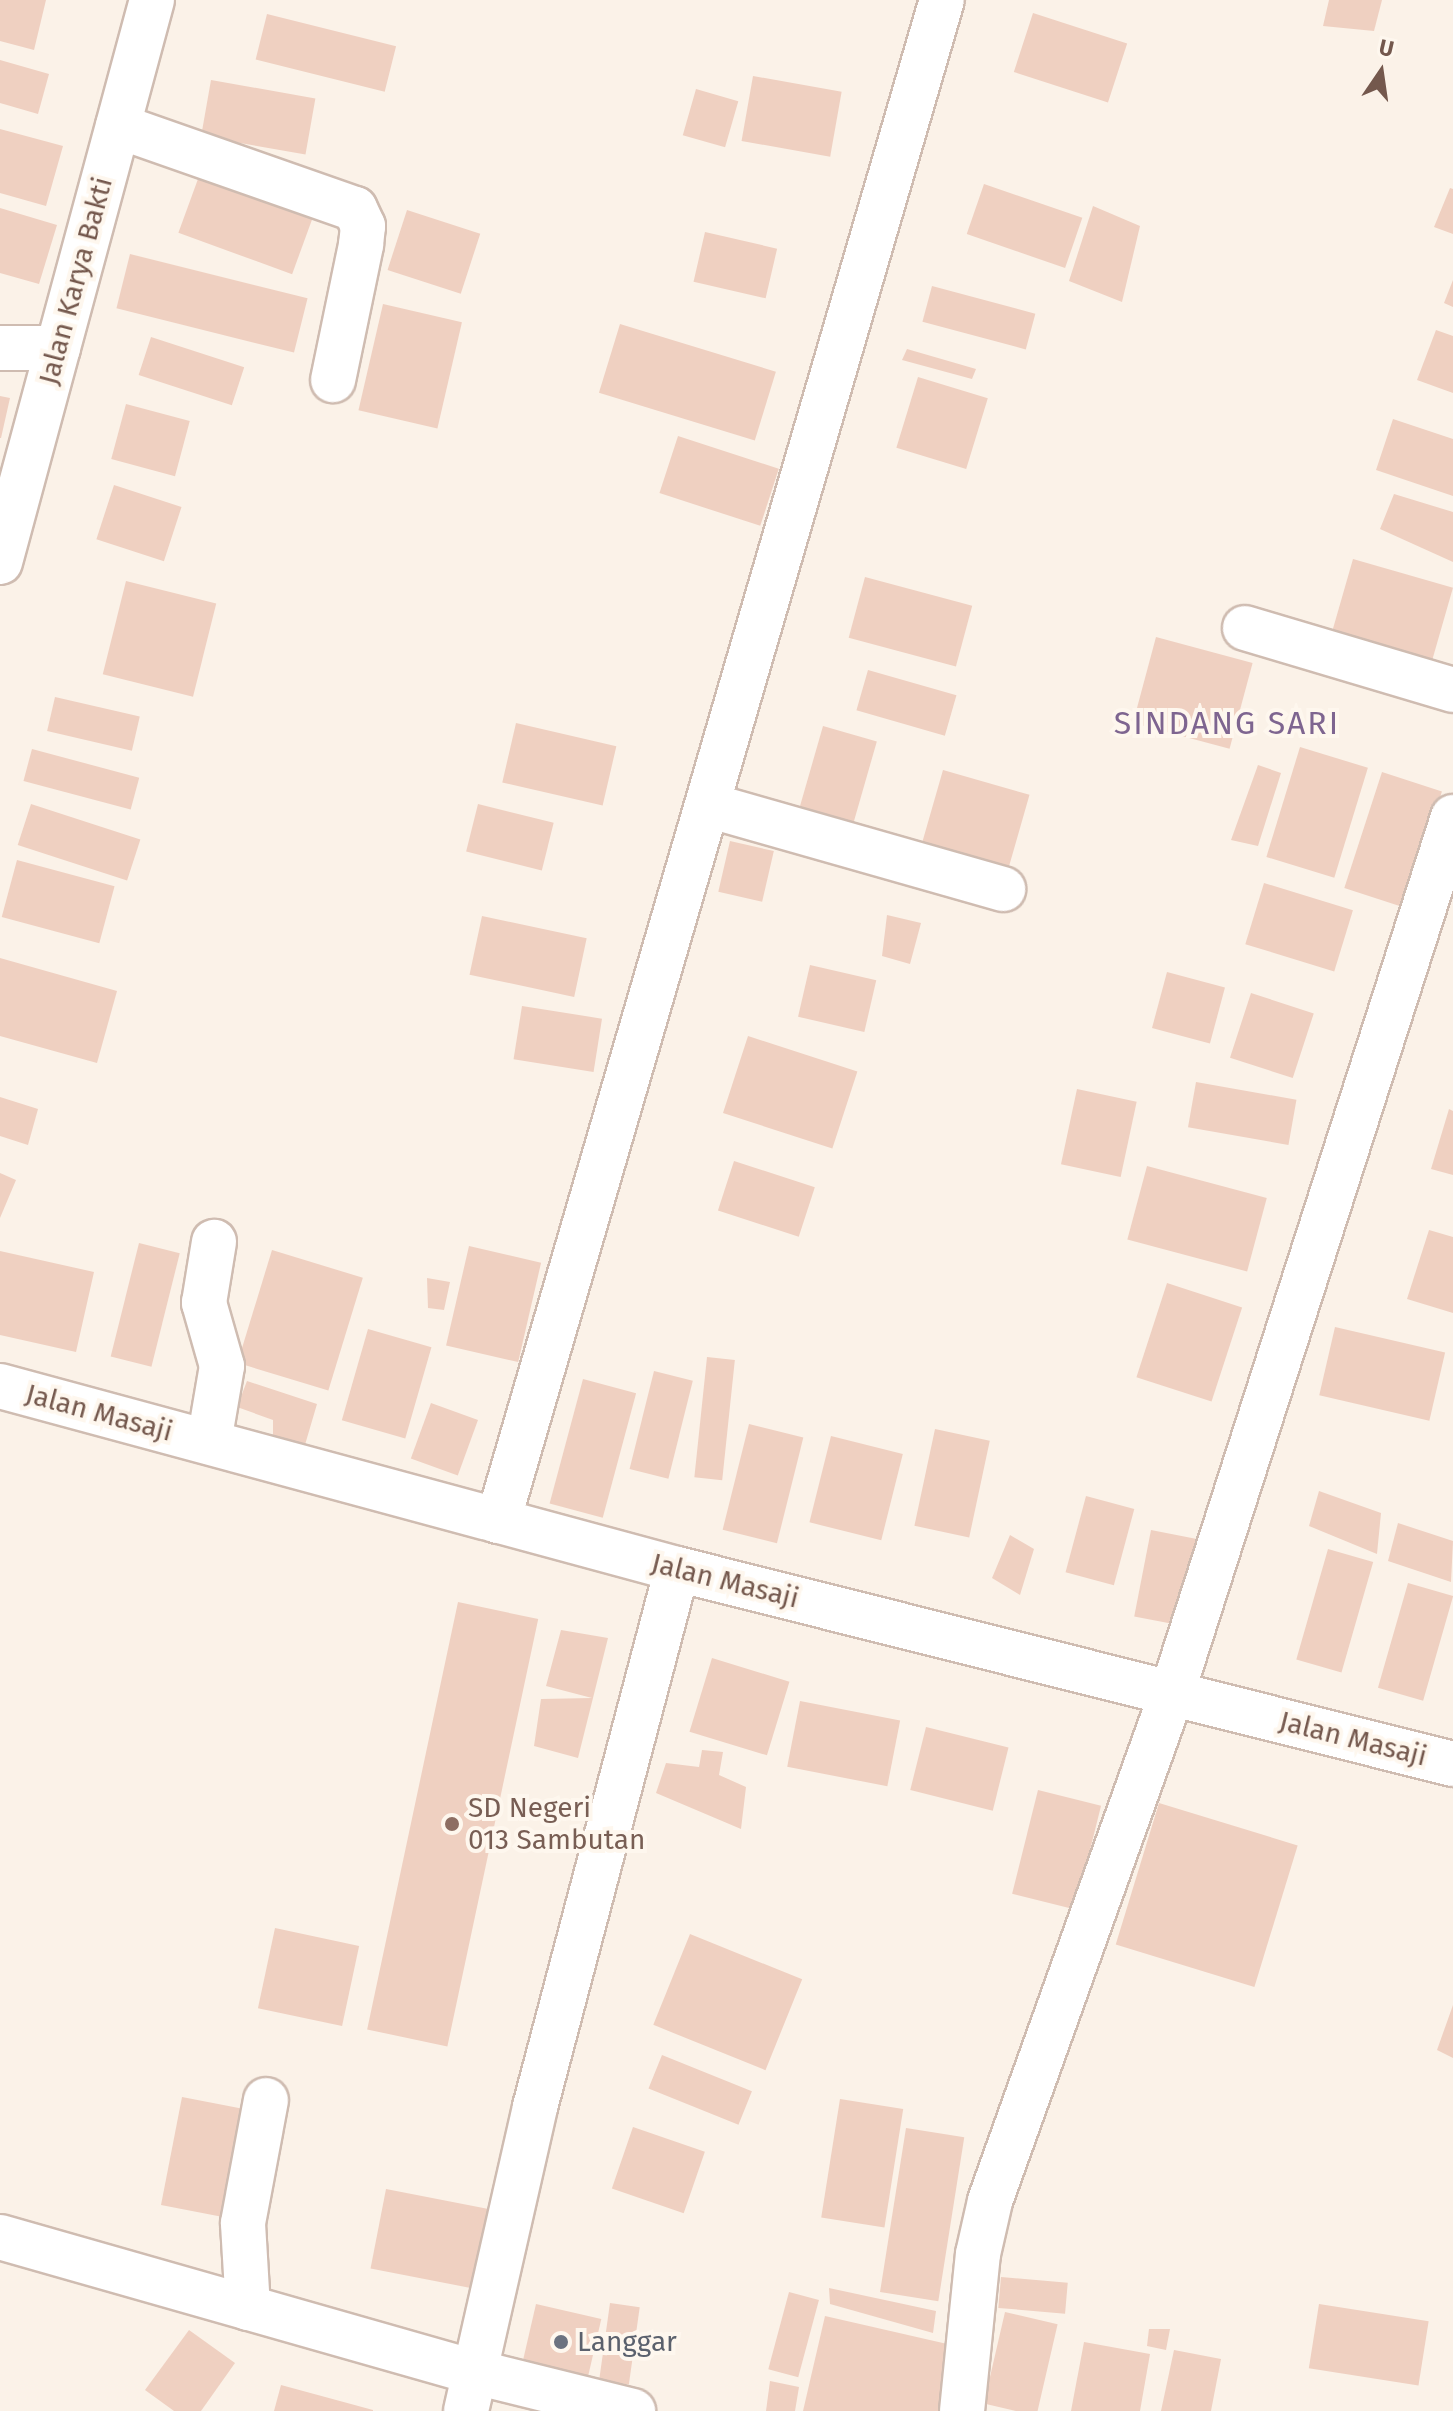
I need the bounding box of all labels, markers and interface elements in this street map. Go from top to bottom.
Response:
north arrow [1341,32,1421,112]
text: U [1376,33,1397,63]
street label: Jalan Karya Bakti [32,174,120,388]
district label: SINDANG SARI [1114,704,1340,742]
street label: Jalan Masaji [22,1377,176,1449]
street label: Jalan Masaji [648,1546,802,1616]
street label: Jalan Masaji [1276,1704,1430,1774]
place label: SD Negeri 013 Sambutan [468,1791,645,1857]
marker: SD Negeri 013 Sambutan [443,1815,461,1833]
place label: Langgar [577,2325,677,2359]
marker: Langgar [552,2333,570,2351]

